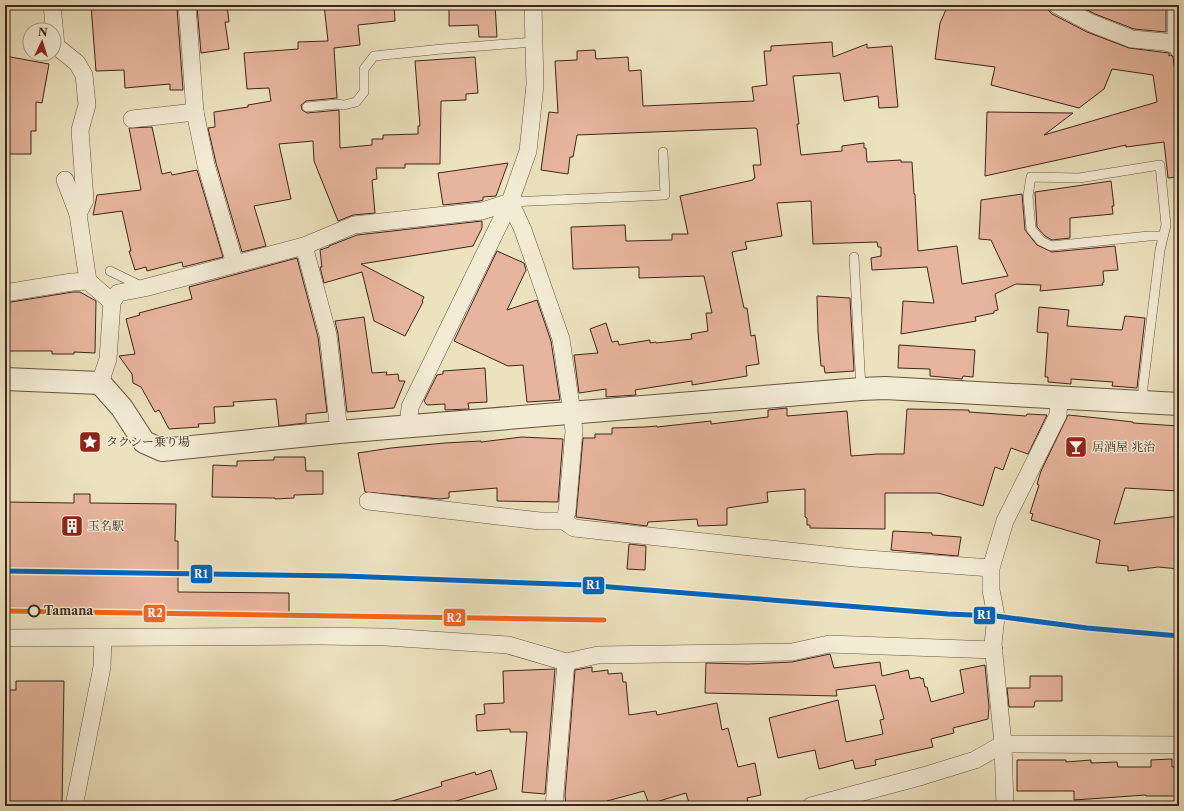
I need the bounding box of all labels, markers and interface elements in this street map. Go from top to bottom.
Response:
north arrow [22,22,62,62]
text: N [37,25,48,39]
place icon: タクシー乗り場 [77,429,103,455]
place label: タクシー乗り場 [106,434,190,449]
bar icon: 居酒屋 兆治 [1063,434,1089,460]
place label: 居酒屋 兆治 [1092,439,1155,454]
building icon: 玉名駅 [59,513,85,539]
place label: 玉名駅 [88,518,124,533]
line badge: R1 [190,564,213,584]
text: R1 [194,567,208,581]
line badge: R1 [582,576,605,595]
text: R1 [586,578,600,592]
place label: Tamana [44,603,94,618]
marker: Tamana [27,604,41,618]
line badge: R2 [143,604,166,623]
text: R2 [147,606,163,620]
line badge: R1 [973,606,996,625]
line badge: R2 [443,608,466,627]
text: R1 [977,608,991,622]
text: R2 [446,611,462,625]

